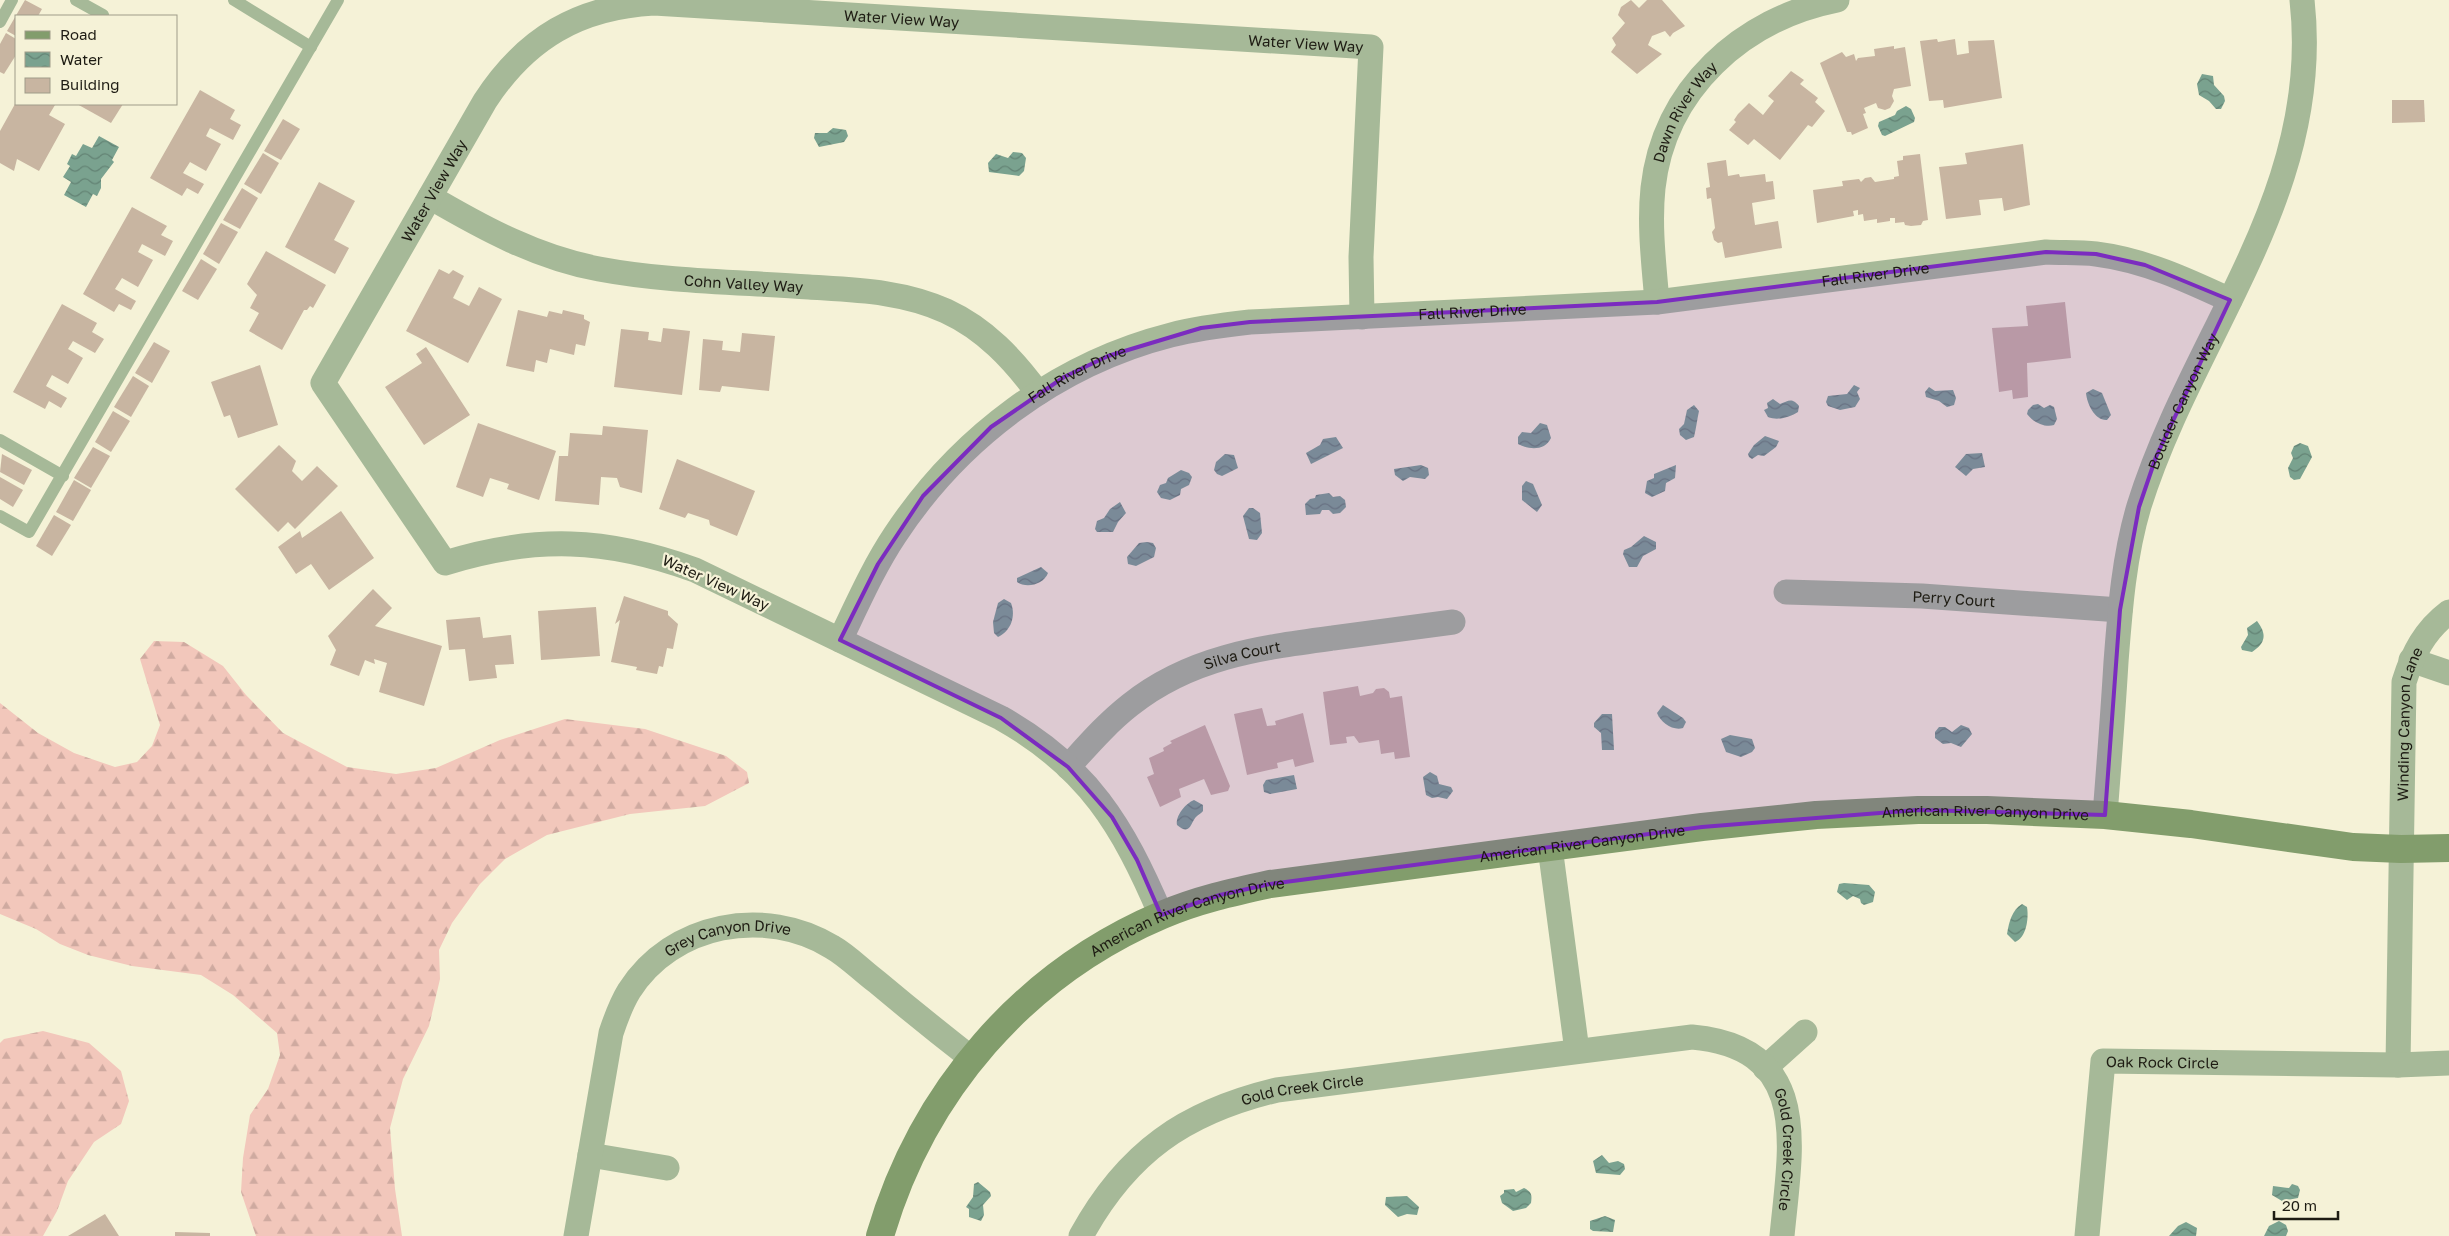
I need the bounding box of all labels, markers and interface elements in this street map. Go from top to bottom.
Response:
street label: Water View Way [843,6,960,31]
legend [15,15,178,105]
text: Road [60,25,97,43]
street label: Water View Way [1248,30,1365,56]
text: Water [60,50,103,68]
street label: Dawn River Way [1649,57,1721,164]
text: Building [60,75,120,93]
street label: Water View Way [397,135,470,245]
street label: Fall River Drive [1820,258,1931,290]
street label: Cohn Valley Way [683,271,805,296]
street label: Fall River Drive [1418,299,1527,323]
street label: Boulder Canyon Way [2143,329,2222,472]
street label: Fall River Drive [1024,341,1129,407]
street label: Water View Way [660,550,773,614]
street label: Perry Court [1912,587,1996,610]
street label: Silva Court [1201,637,1282,673]
street label: Winding Canyon Lane [2393,643,2426,801]
street label: American River Canyon Drive [1881,801,2090,823]
street label: American River Canyon Drive [1478,820,1686,865]
street label: American River Canyon Drive [1086,873,1286,960]
street label: Grey Canyon Drive [660,916,793,960]
street label: Oak Rock Circle [2106,1052,2219,1072]
street label: Gold Creek Circle [1239,1070,1365,1109]
street label: Gold Creek Circle [1771,1085,1798,1212]
scale bar [2274,1188,2338,1220]
text: 20 m [2282,1196,2317,1214]

